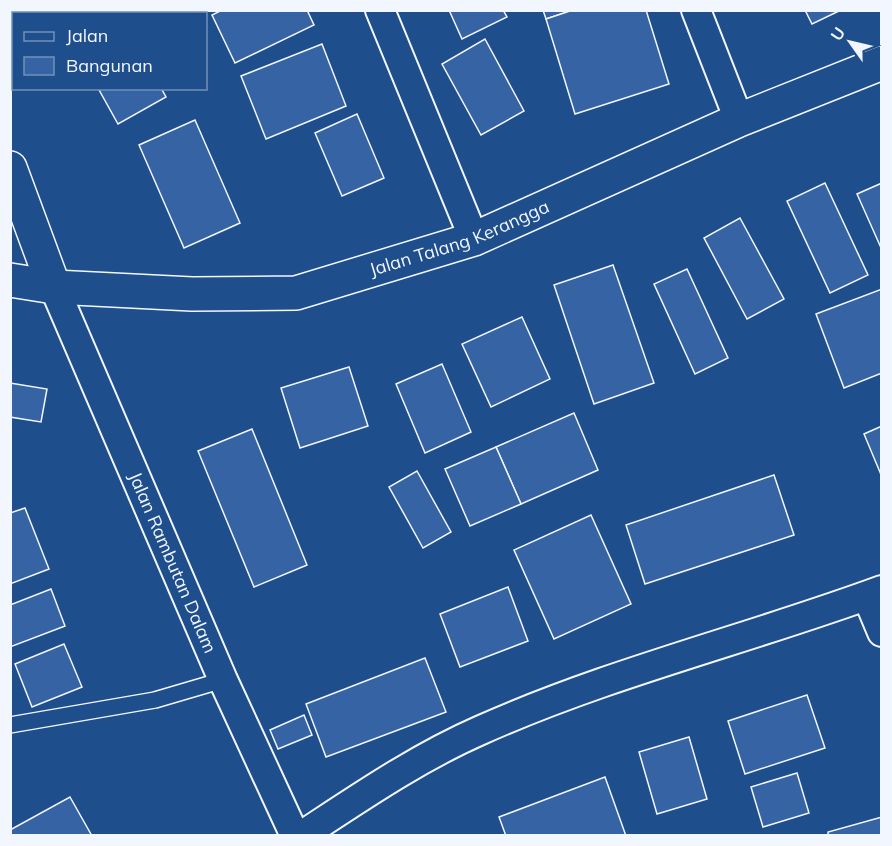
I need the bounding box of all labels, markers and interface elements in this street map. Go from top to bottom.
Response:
legend [12,12,207,90]
north arrow [820,12,880,72]
text: U [826,23,849,44]
text: Jalan [66,24,108,47]
text: Bangunan [66,54,153,77]
street label: Jalan Talang Kerangga [366,195,553,281]
street label: Jalan Rambutan Dalam [124,468,222,656]

